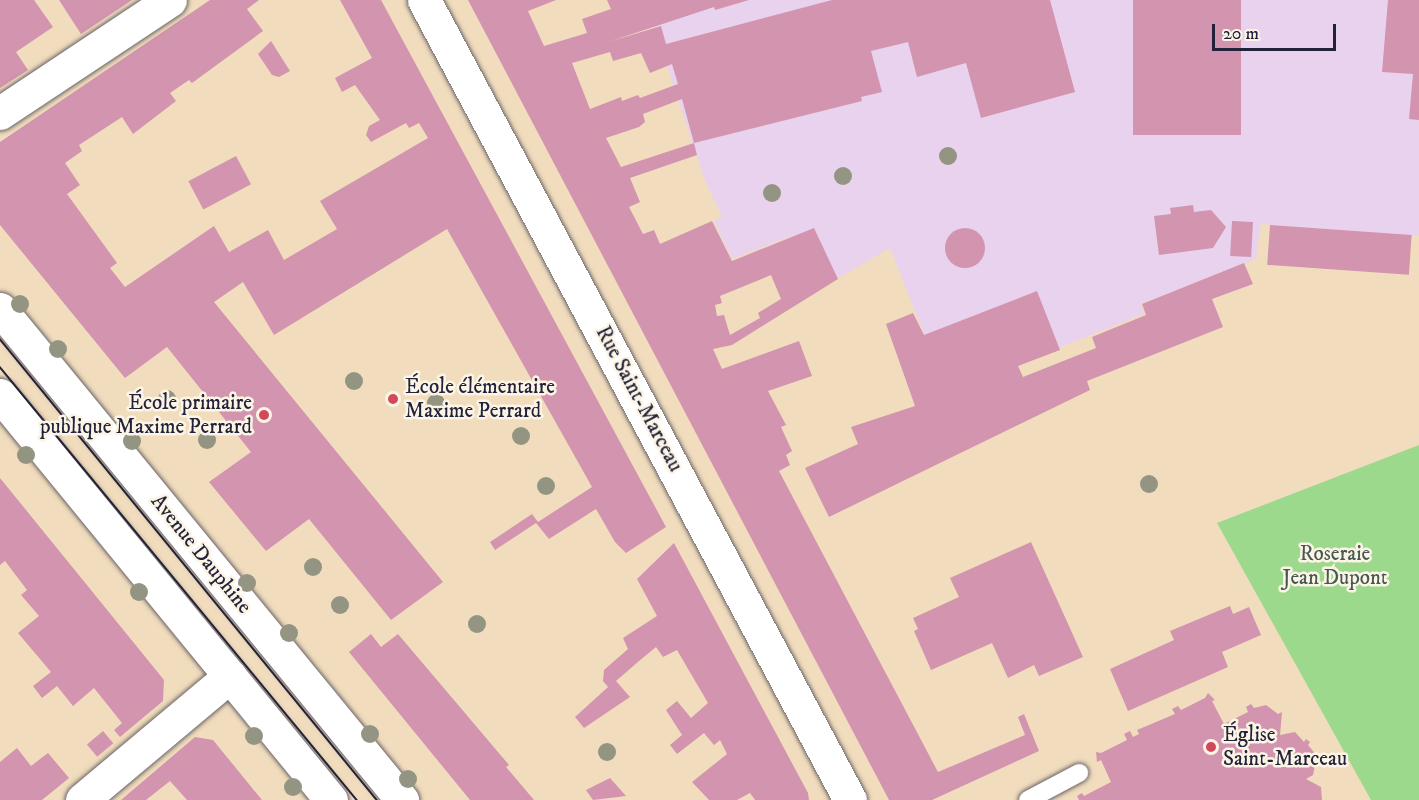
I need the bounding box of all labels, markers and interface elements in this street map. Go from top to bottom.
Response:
scale bar [1215,12,1340,50]
text: 20 m [1223,23,1259,45]
street label: Rue Saint-Marceau [590,322,688,476]
place label: École élémentaire Maxime Perrard [405,374,555,424]
place label: École primaire publique Maxime Perrard [40,390,252,440]
marker: École élémentaire Maxime Perrard [386,392,400,406]
marker: École primaire publique Maxime Perrard [257,408,271,422]
street label: Avenue Dauphine [145,489,257,619]
park label: Roseraie Jean Dupont [1282,541,1388,591]
place label: Église Saint-Marceau [1223,722,1347,772]
marker: Église Saint-Marceau [1204,740,1218,754]

